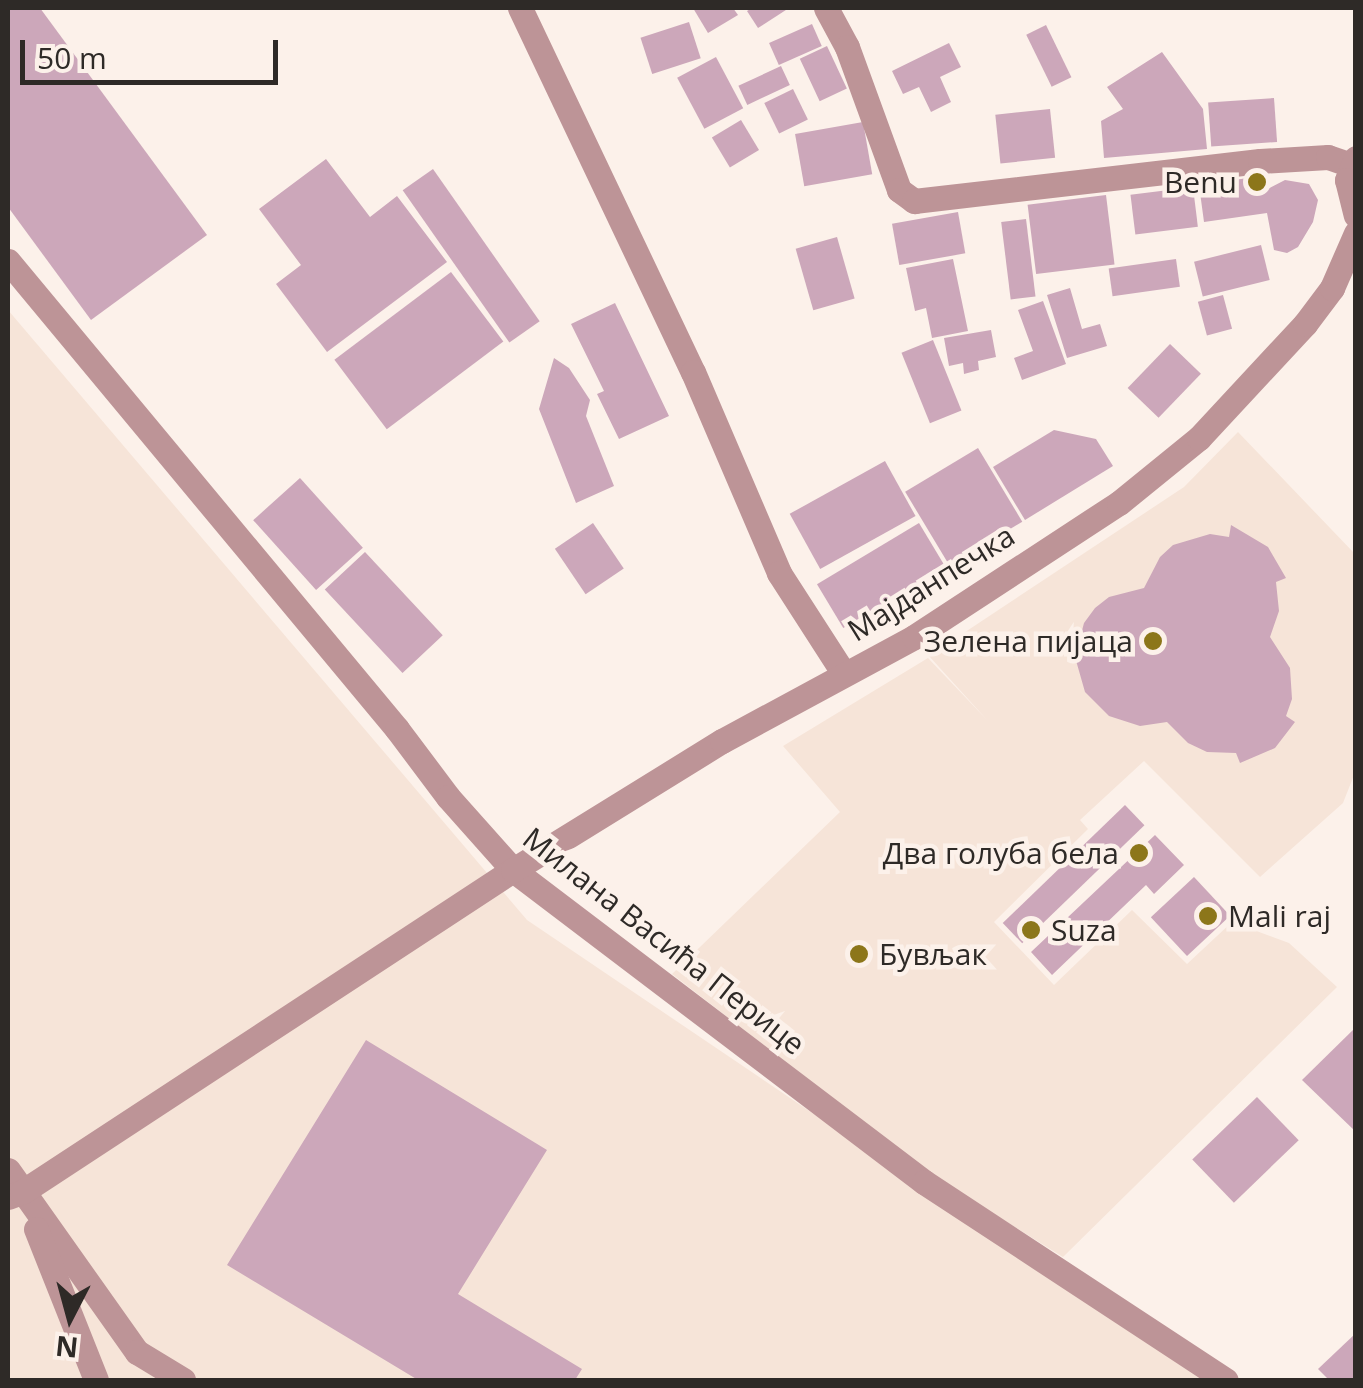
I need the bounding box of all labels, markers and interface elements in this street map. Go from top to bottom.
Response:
scale bar [25,20,282,82]
text: 50 m [37,37,107,78]
place label: Benu [1164,164,1237,200]
marker: Benu [1246,171,1268,193]
street label: Мајданпечка [841,517,1021,649]
place label: Зелена пијаца [924,623,1133,659]
marker: Зелена пијаца [1142,630,1164,652]
street label: Милана Васића Перице [516,820,812,1062]
place label: Два голуба бела [883,835,1119,871]
marker: Два голуба бела [1128,842,1150,864]
place label: Mali raj [1228,898,1331,934]
marker: Mali raj [1197,905,1219,927]
place label: Suza [1051,912,1117,948]
marker: Suza [1020,919,1042,941]
place label: Бувљак [879,936,987,972]
marker: Бувљак [848,943,870,965]
north arrow [20,1268,120,1368]
text: N [54,1328,80,1368]

